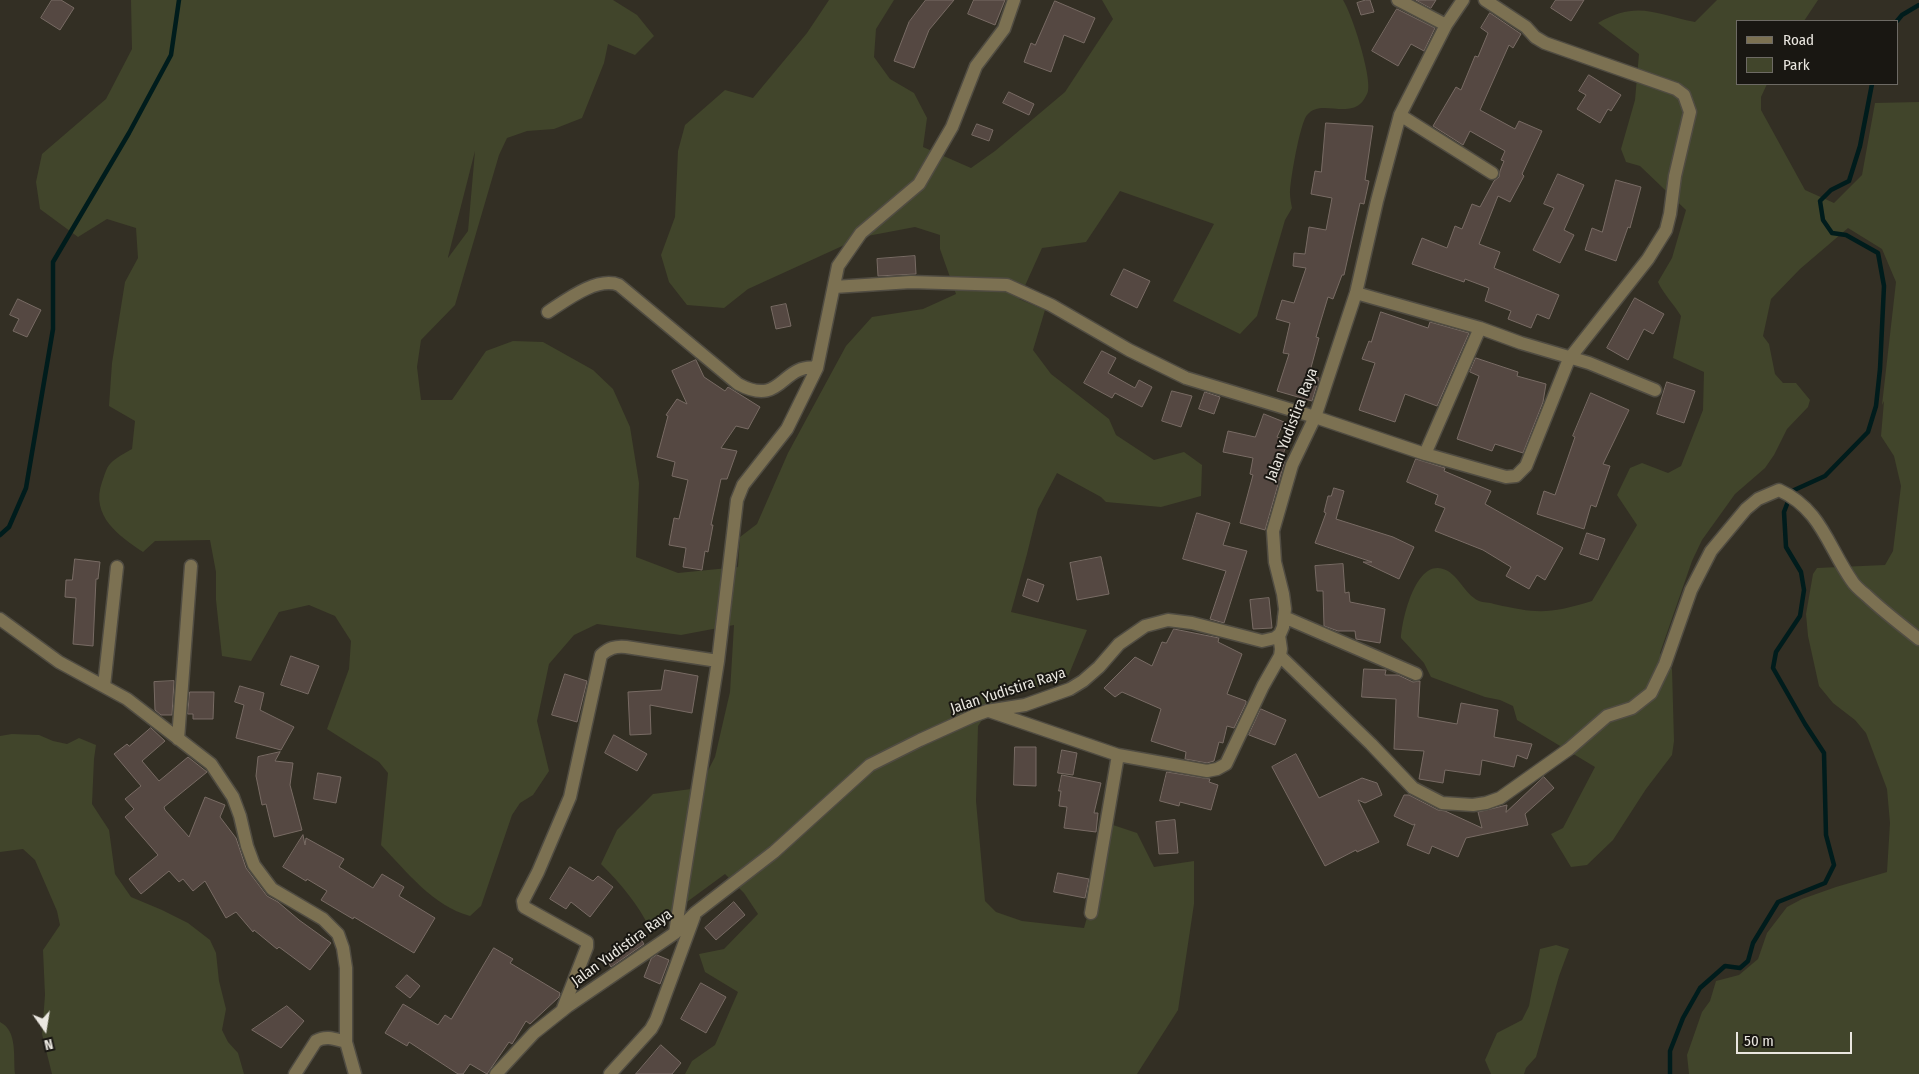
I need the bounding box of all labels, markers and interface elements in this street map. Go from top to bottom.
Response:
legend [1736,20,1899,85]
text: Road [1783,31,1814,49]
text: Park [1783,56,1810,74]
street label: Jalan Yudistira Raya [1262,366,1322,484]
street label: Jalan Yudistira Raya [948,664,1068,718]
street label: Jalan Yudistira Raya [568,905,676,991]
north arrow [20,1004,70,1054]
scale bar [1739,1022,1855,1054]
text: 50 m [1744,1032,1774,1050]
text: N [42,1035,54,1053]

